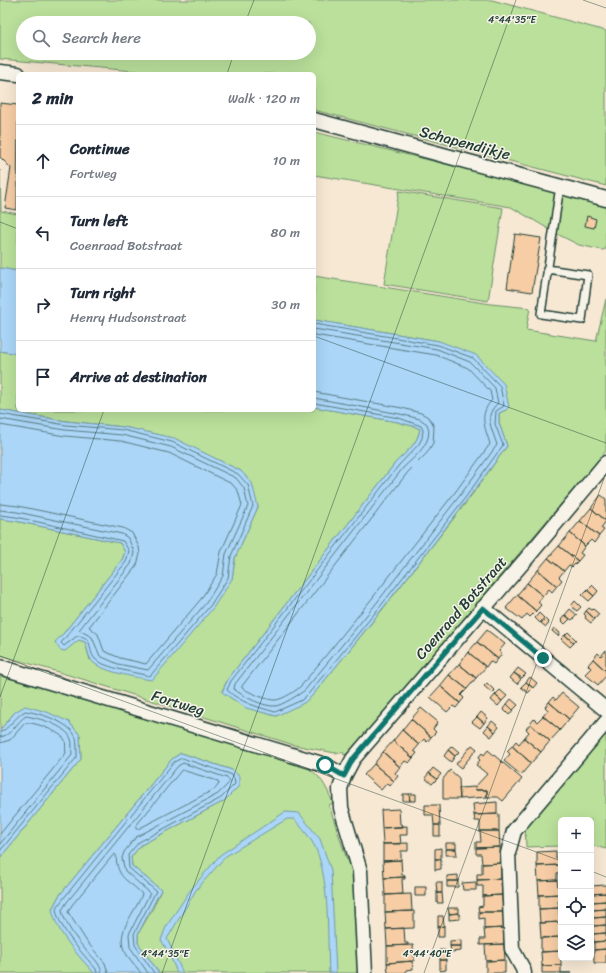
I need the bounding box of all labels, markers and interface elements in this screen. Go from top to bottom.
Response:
text: 4°44'35"E [488,11,537,29]
search box [16,16,316,60]
text: Search here [62,25,141,51]
icon: search [30,27,52,49]
text: 2 min [32,83,73,113]
text: Walk · 120 m [228,87,300,110]
street label: Schapendijkje [417,118,514,168]
text: Continue [70,136,130,162]
text: 10 m [273,149,300,172]
icon: ahead [32,150,54,172]
text: Fortweg [70,162,117,185]
text: Turn left [70,208,128,234]
text: 80 m [271,221,300,244]
icon: left [32,222,54,244]
text: Coenraad Botstraat [70,234,183,257]
text: Turn right [70,280,135,306]
text: 30 m [271,293,300,316]
icon: right [32,294,54,316]
text: Henry Hudsonstraat [70,306,186,329]
text: Arrive at destination [70,364,207,390]
icon: arrive [32,366,54,388]
street label: Coenraad Botstraat [408,550,514,666]
route end [534,649,552,667]
street label: Fortweg [148,683,208,723]
route start [316,756,334,774]
map controls [558,817,594,961]
button: + [558,817,594,853]
button: − [558,853,594,889]
button: locate [558,889,594,925]
button: layers [558,925,594,961]
text: 4°44'35"E [141,945,190,963]
text: 4°44'40"E [402,945,453,963]

